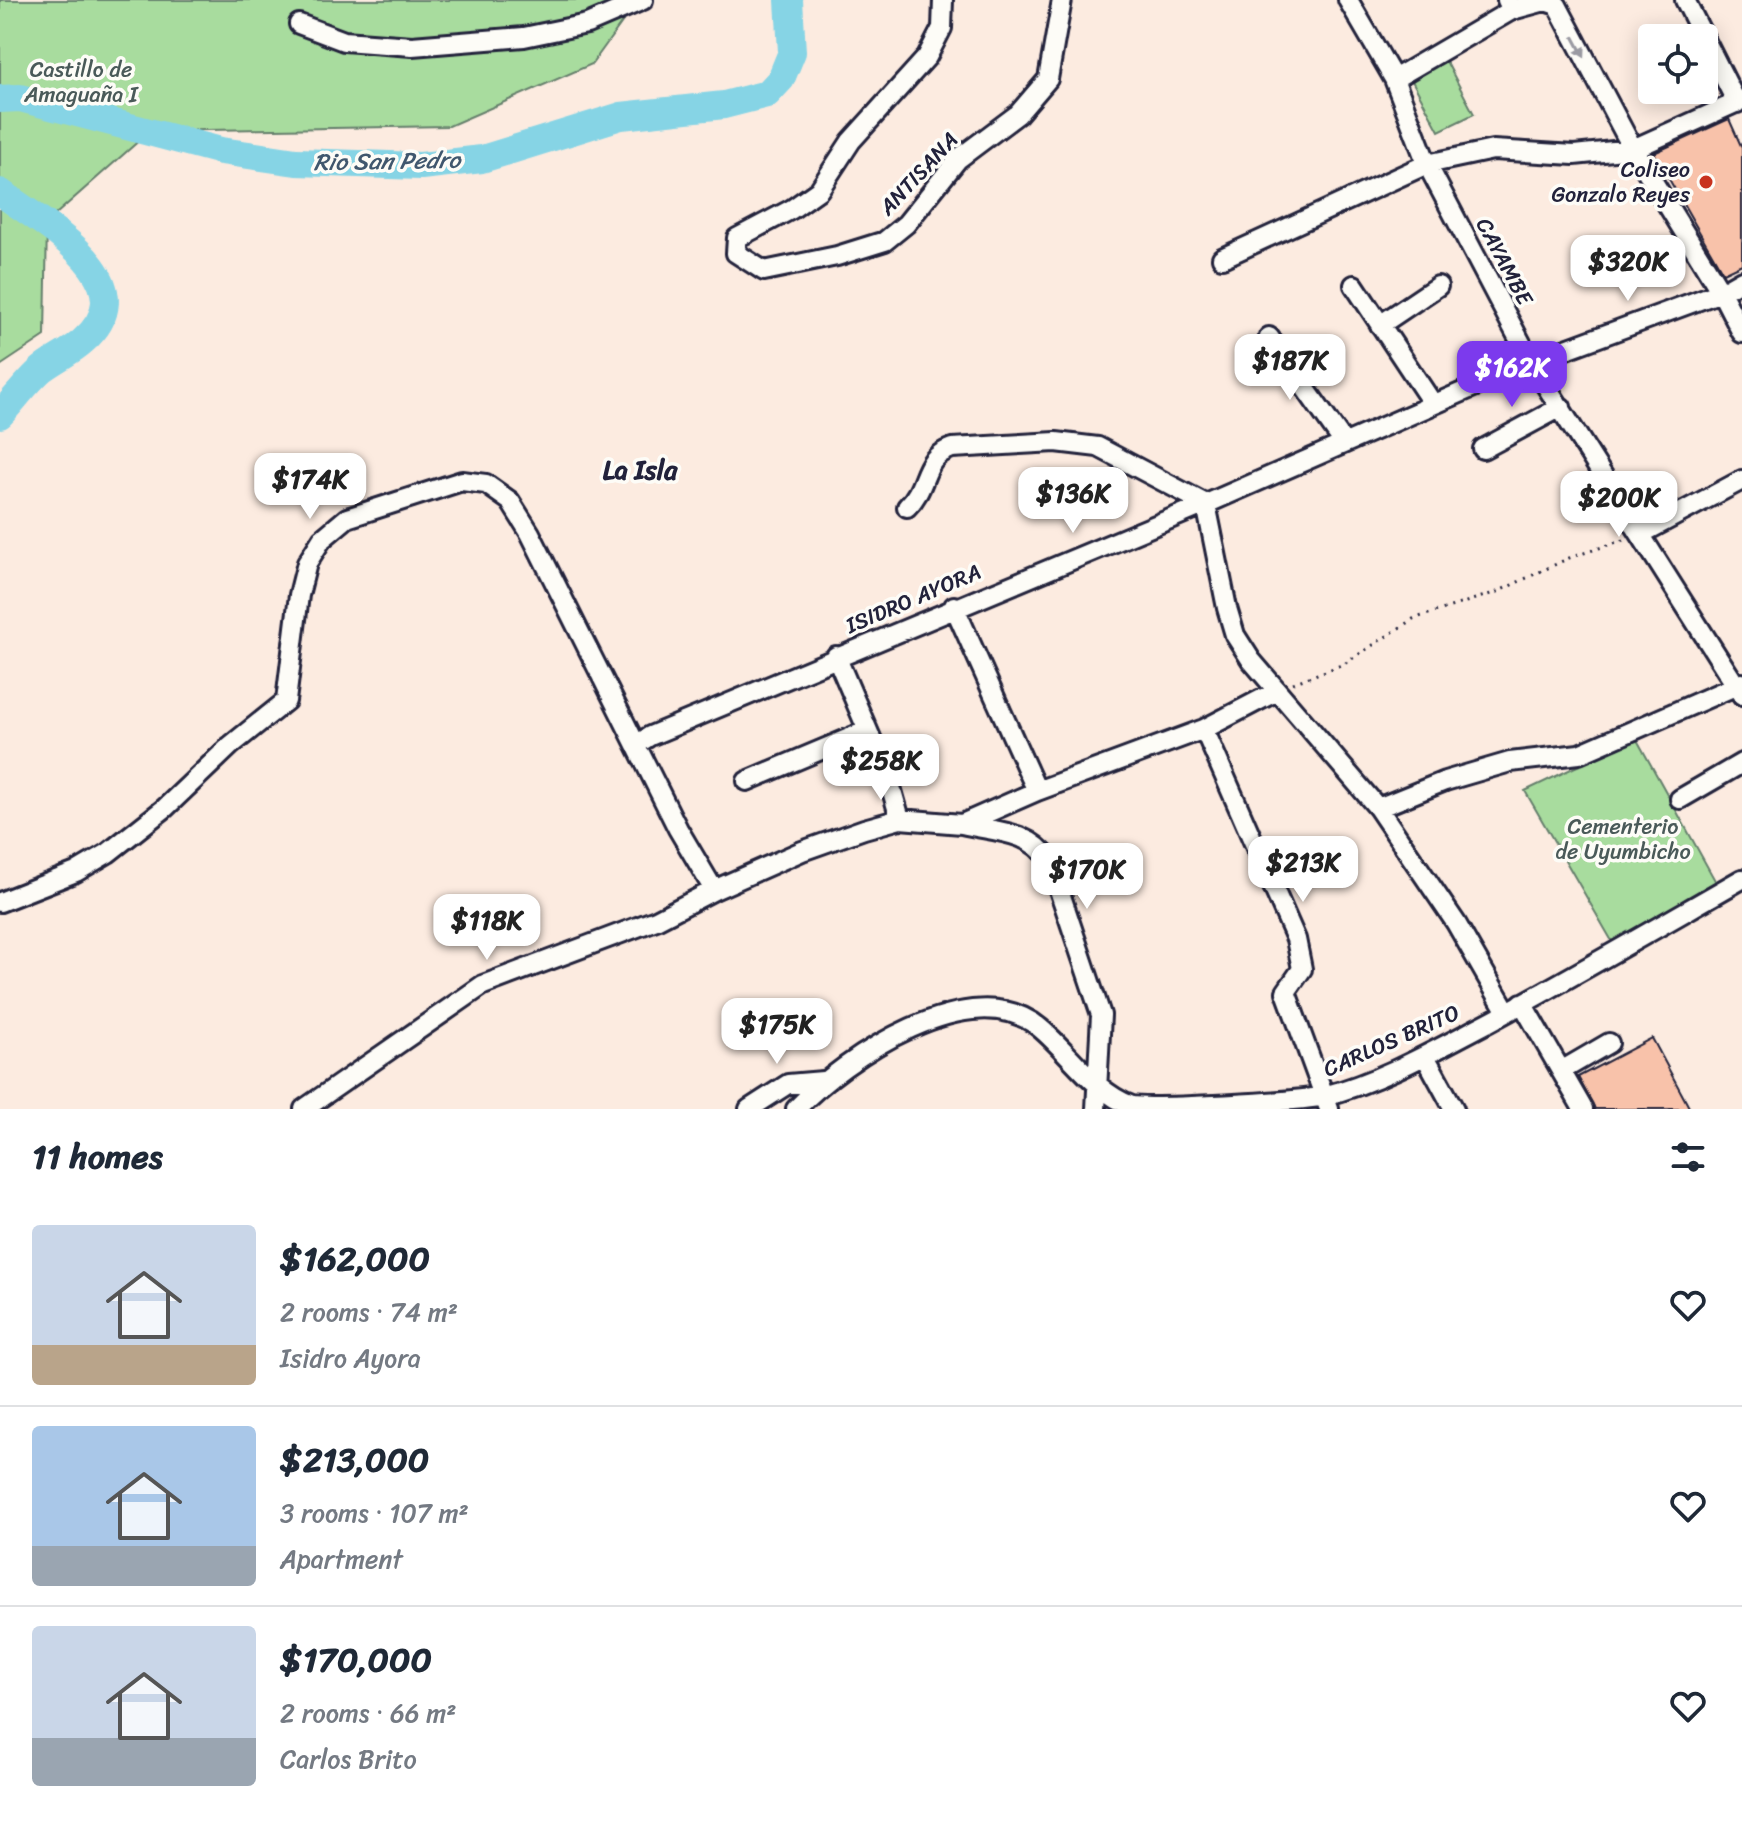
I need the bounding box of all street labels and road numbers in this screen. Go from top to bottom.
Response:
street label: ANTISANA [868,122,968,225]
street label: CAYAMBE [1465,210,1545,314]
street label: ISIDRO AYORA [838,552,987,645]
street label: CARLOS BRITO [1317,993,1466,1088]

